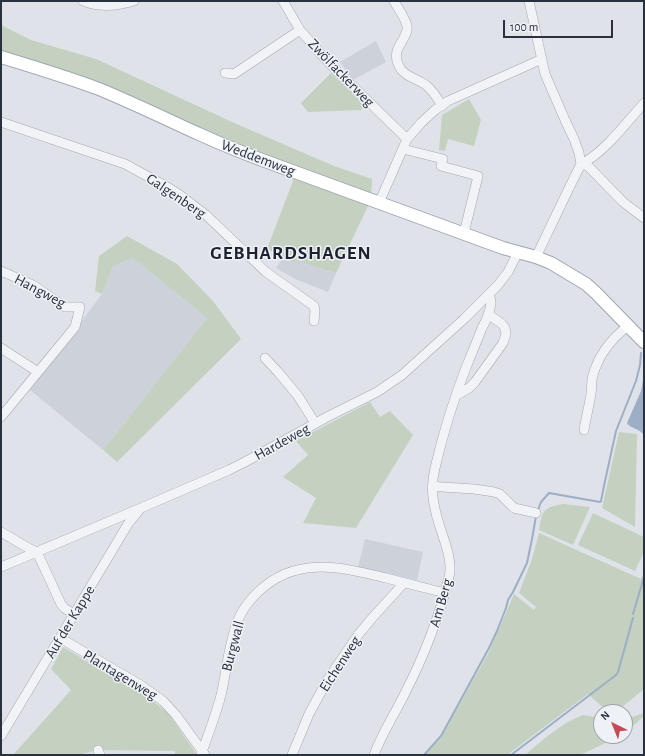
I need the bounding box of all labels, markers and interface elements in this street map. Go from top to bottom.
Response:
scale bar [505,12,615,38]
text: 100 m [510,21,538,33]
street label: Zwölfackerweg [304,35,378,111]
street label: Weddemweg [218,136,298,180]
street label: Galgenberg [143,169,209,223]
district label: GEBHARDSHAGEN [210,242,372,264]
street label: Hangweg [11,270,69,312]
street label: Hardeweg [251,420,313,464]
street label: Am Berg [425,577,457,629]
street label: Auf der Kappe [41,582,99,662]
street label: Burgwall [218,619,248,673]
street label: Eichenweg [315,633,365,695]
street label: Plantagenweg [80,646,160,704]
north arrow [593,704,633,744]
text: N [599,709,612,722]

